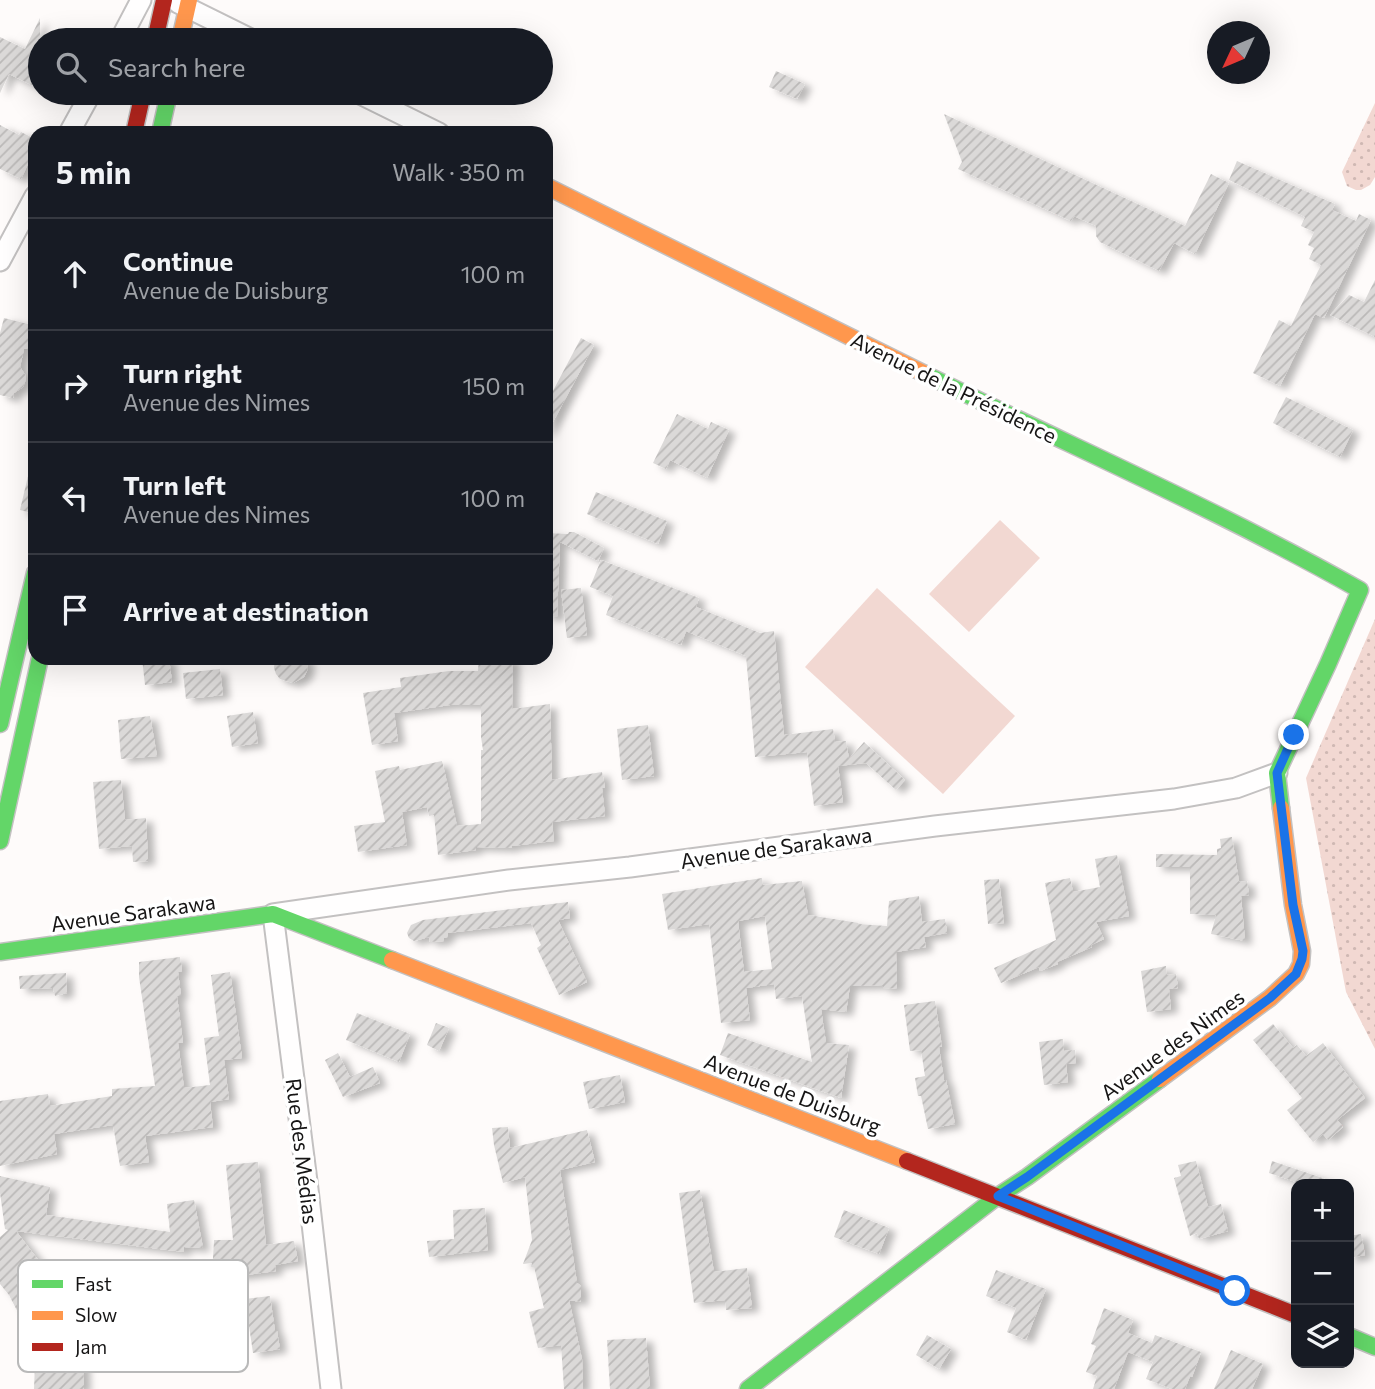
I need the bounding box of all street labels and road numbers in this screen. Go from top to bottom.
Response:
street label: Avenue de la Présidence [847,326,1061,448]
street label: Avenue de Sarakawa [678,821,874,873]
street label: Avenue Sarakawa [49,888,217,936]
street label: Avenue des Nimes [1095,984,1249,1104]
street label: Avenue de Duisburg [701,1048,885,1138]
street label: Rue des Médias [282,1077,324,1225]

